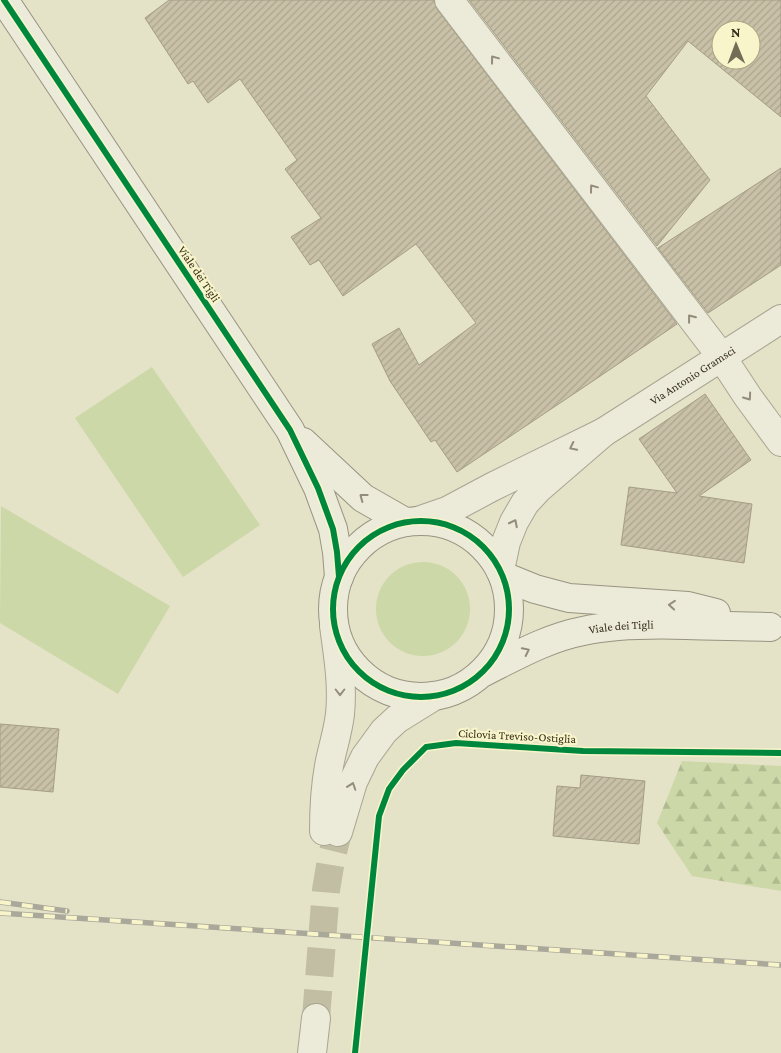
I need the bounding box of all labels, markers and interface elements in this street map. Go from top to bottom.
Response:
north arrow [711,20,761,70]
text: N [731,24,741,40]
one-way arrow [491,55,500,65]
one-way arrow [590,185,598,194]
street label: Viale dei Tigli [175,243,223,305]
one-way arrow [689,315,697,324]
street label: Via Antonio Gramsci [647,343,738,408]
one-way arrow [742,391,751,400]
one-way arrow [570,441,579,451]
one-way arrow [360,495,369,503]
one-way arrow [508,520,518,529]
one-way arrow [667,600,675,611]
street label: Viale dei Tigli [588,618,654,637]
one-way arrow [521,647,530,657]
one-way arrow [335,688,345,696]
street label: Ciclovia Treviso-Ostiglia [458,726,577,746]
one-way arrow [346,782,356,791]

